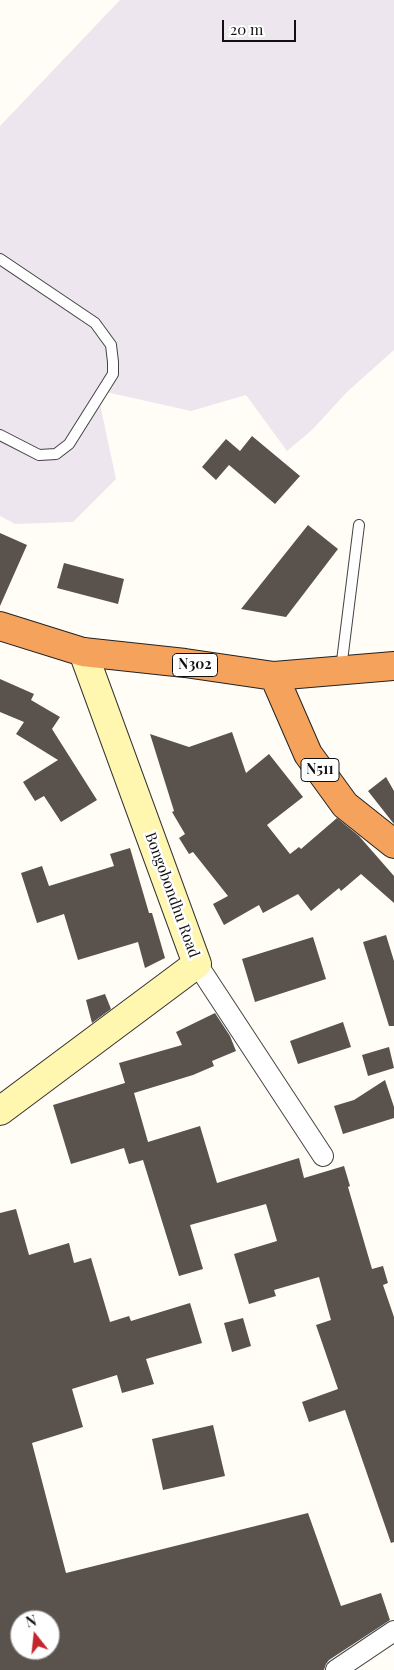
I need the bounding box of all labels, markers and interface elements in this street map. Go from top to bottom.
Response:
scale bar [224,10,298,42]
text: 20 m [230,19,263,39]
road number: N302 [172,654,218,676]
road number: N511 [301,758,339,782]
street label: Bongobondhu Road [141,830,203,960]
north arrow [10,1610,60,1660]
text: N [24,1611,38,1632]

